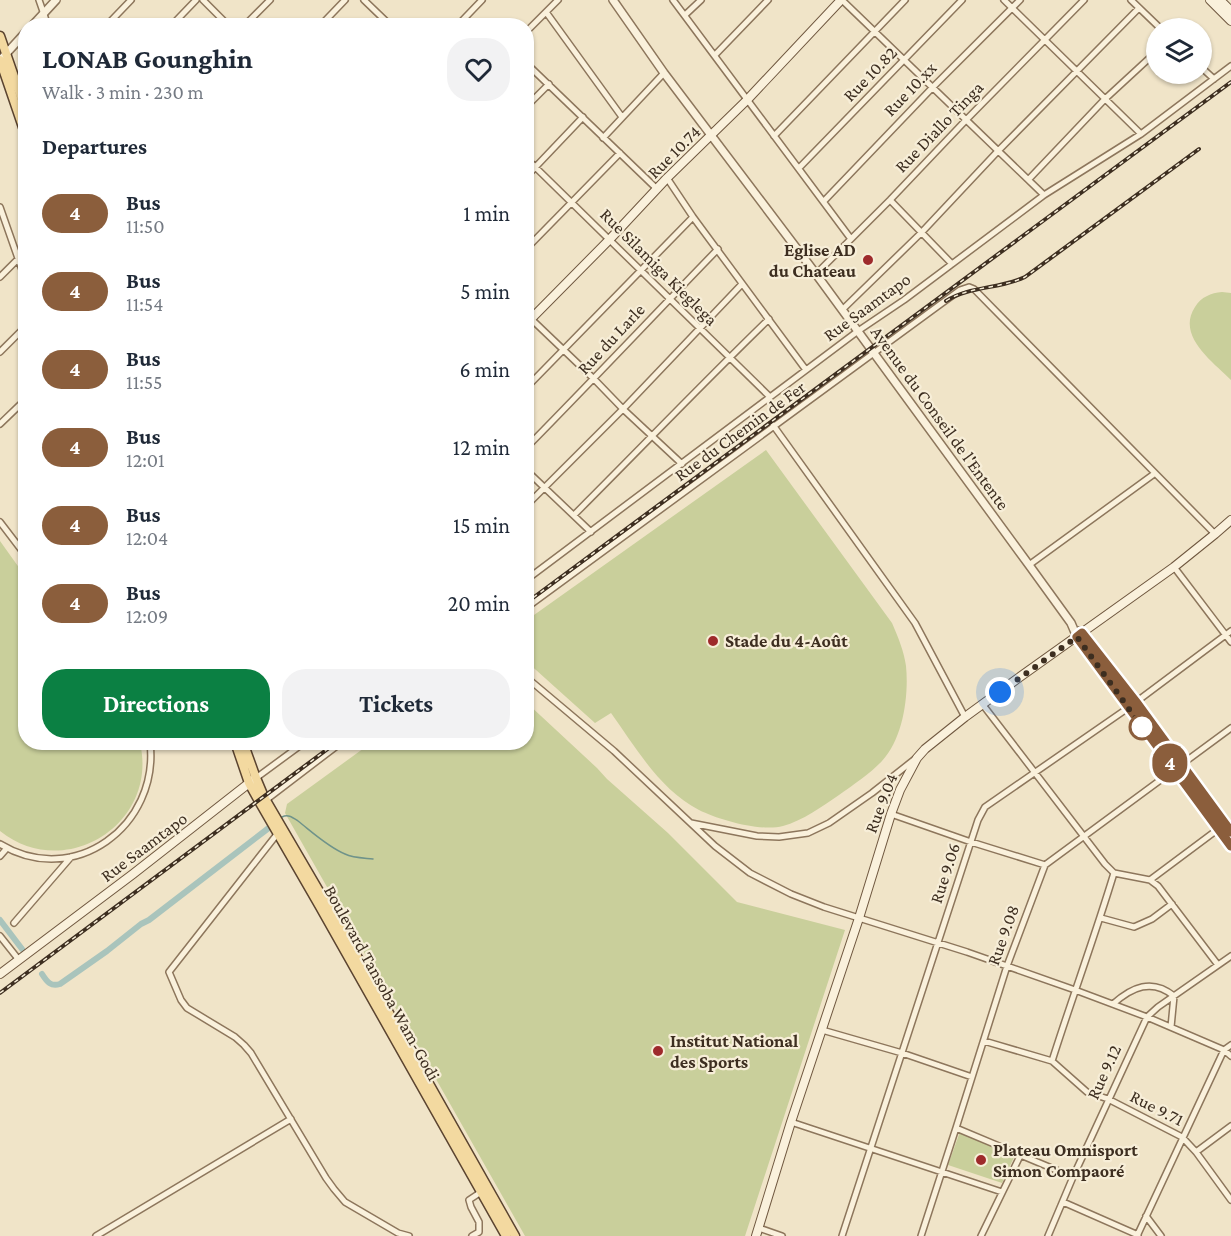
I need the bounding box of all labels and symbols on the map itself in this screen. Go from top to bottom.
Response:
street label: Rue 10.82 [839,42,901,106]
street label: Rue 10.xx [879,57,941,120]
street label: Rue Diallo Tinga [891,77,987,177]
street label: Rue 10.74 [643,121,705,183]
street label: Rue Silamiga Kieglega [596,204,722,330]
place label: Eglise AD du Chateau [769,240,857,281]
marker: Eglise AD du Chateau [861,253,875,267]
street label: Rue Saamtapo [820,269,914,345]
street label: Rue du Larle [573,299,649,378]
street label: Avenue du Conseil de l'Entente [867,322,1013,514]
street label: Rue du Chemin de Fer [671,376,810,485]
place label: Stade du 4-Août [725,631,848,651]
marker: Stade du 4-Août [706,634,720,648]
your location [985,677,1015,707]
unlabelled marker [1129,714,1155,740]
line badge: 4 [1150,744,1190,783]
street label: Rue 9.04 [860,770,902,836]
street label: Rue Saamtapo [97,808,191,886]
street label: Rue 9.06 [926,840,964,906]
street label: Boulevard Tansoba Wam-Godi [320,882,444,1084]
street label: Rue 9.08 [983,902,1023,968]
place label: Institut National des Sports [670,1031,798,1072]
street label: Rue 9.12 [1083,1042,1125,1102]
marker: Institut National des Sports [651,1044,665,1058]
street label: Rue 9.71 [1127,1086,1187,1130]
place label: Plateau Omnisport Simon Compaoré [993,1140,1138,1181]
marker: Plateau Omnisport Simon Compaoré [974,1153,988,1167]

